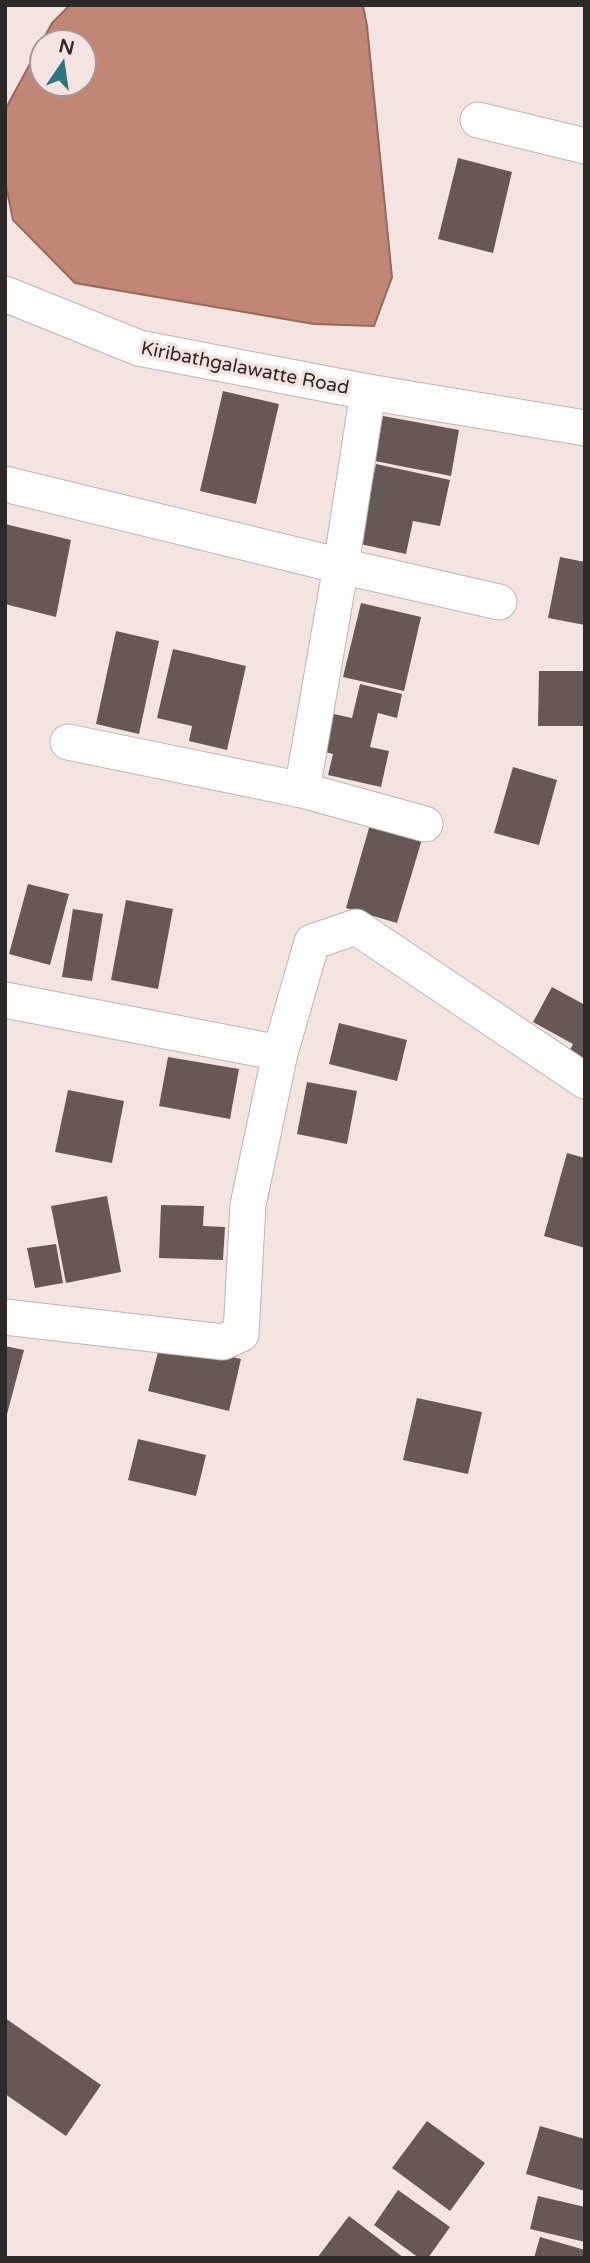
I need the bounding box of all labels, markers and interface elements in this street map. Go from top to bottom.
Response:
north arrow [28,28,98,98]
text: N [57,35,77,60]
street label: Kiribathgalawatte Road [139,337,351,399]

